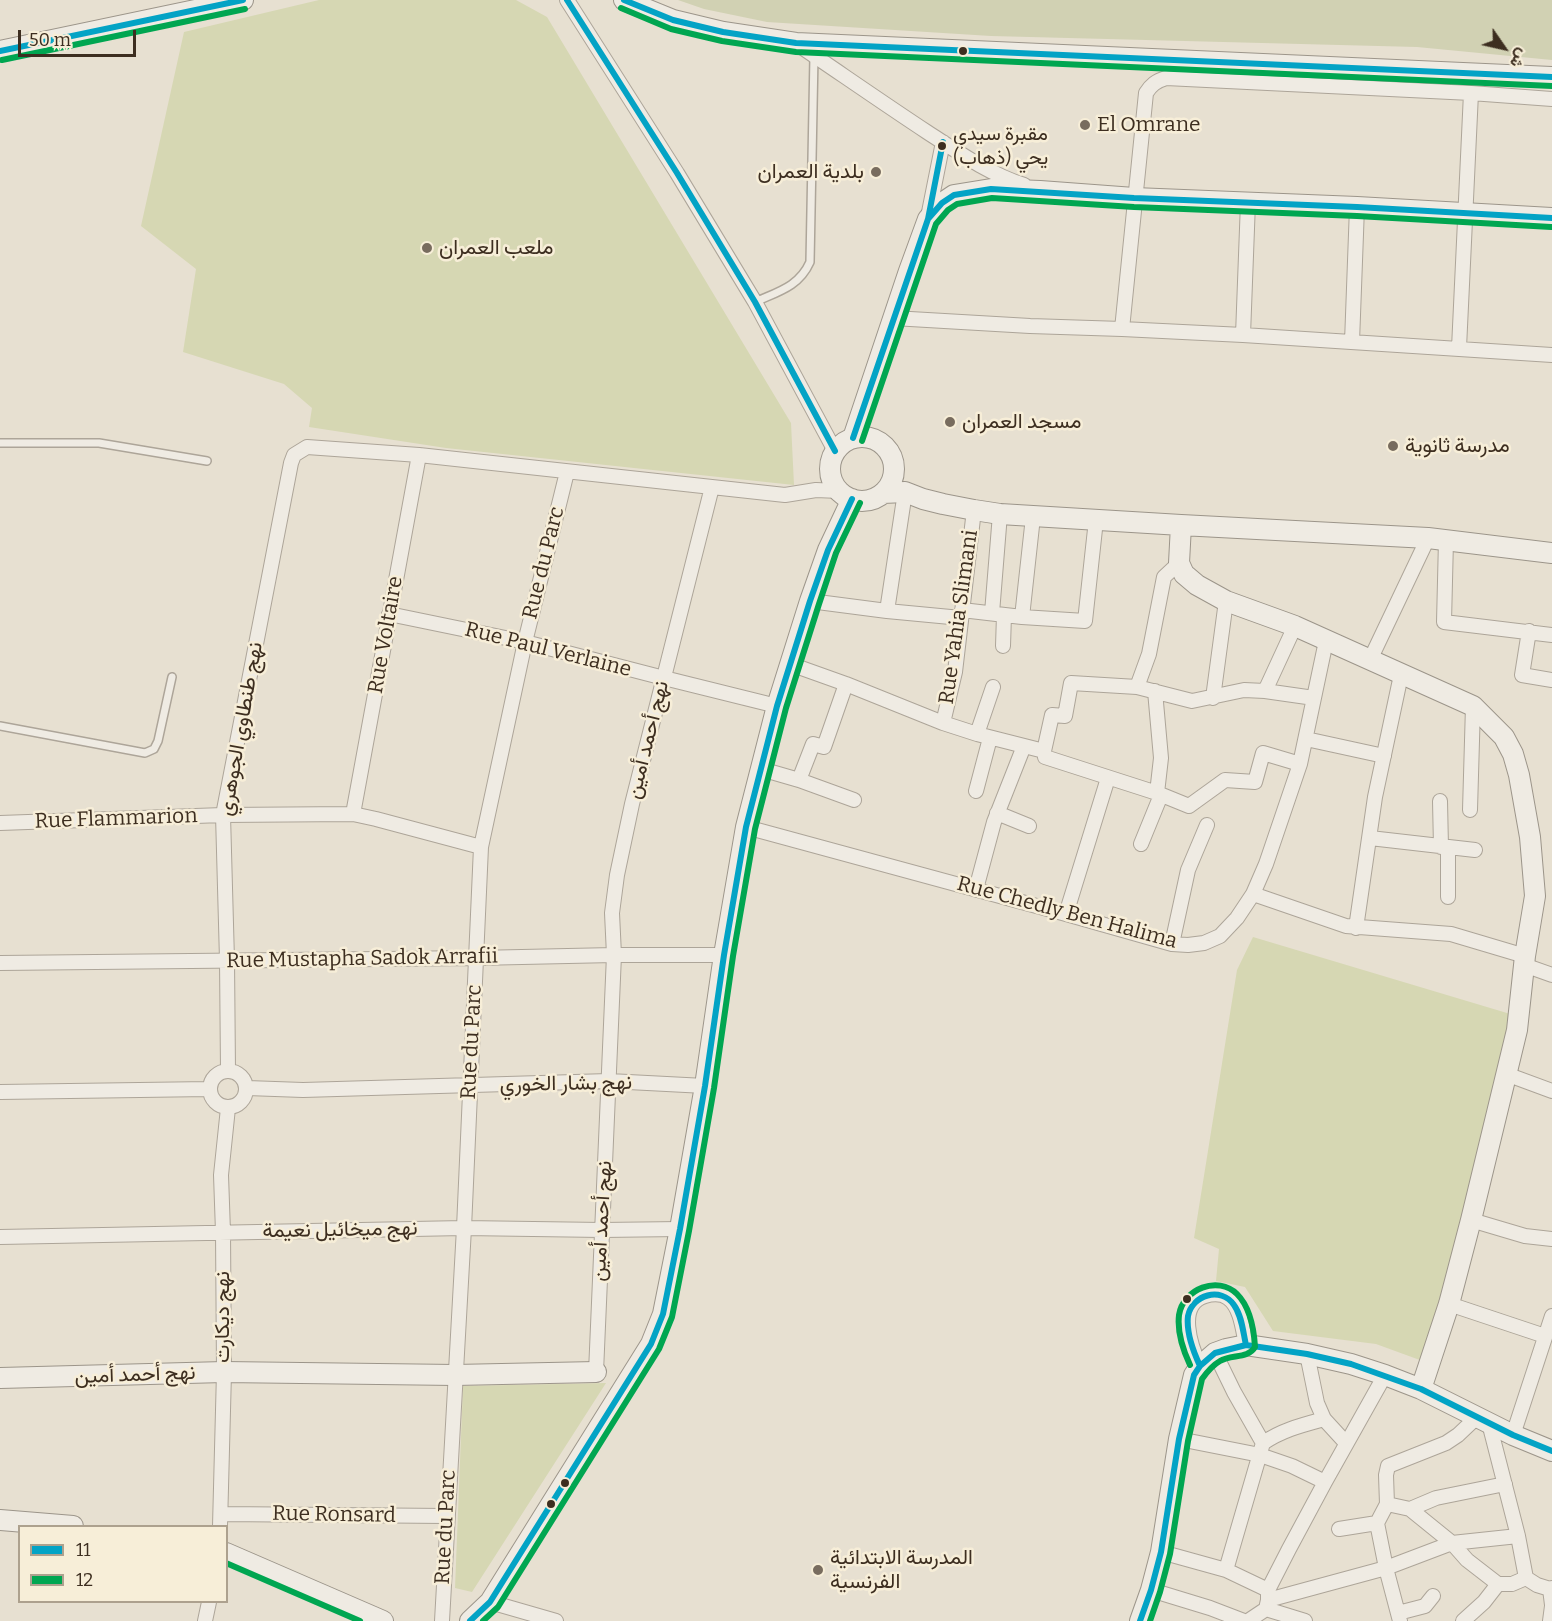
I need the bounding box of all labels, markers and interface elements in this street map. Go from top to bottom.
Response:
scale bar [21,18,140,56]
north arrow [1474,18,1534,78]
text: 50 m [29,29,71,51]
unlabelled marker [957,45,969,57]
text: ش [1506,45,1533,72]
place label: El Omrane [1097,112,1201,138]
marker: El Omrane [1078,118,1092,132]
place label: مقبرة سيدي يحي (ذهاب) [953,122,1048,169]
marker: مقبرة سيدي يحي (ذهاب) [936,140,948,152]
place label: بلدية العمران [758,159,864,185]
marker: بلدية العمران [869,165,883,179]
place label: ملعب العمران [439,235,553,261]
marker: ملعب العمران [420,241,434,255]
place label: مسجد العمران [962,409,1081,435]
marker: مسجد العمران [943,415,957,429]
place label: مدرسة ثانوية [1405,433,1510,459]
marker: مدرسة ثانوية [1386,439,1400,453]
street label: Rue du Parc [518,504,570,622]
street label: Rue Yahia Slimani [934,528,984,706]
street label: Rue Voltaire [363,574,409,696]
street label: Rue Paul Verlaine [462,617,634,683]
street label: نهج طنطاوي الجوهري [213,640,269,818]
street label: نهج أحمد أمين [621,678,675,802]
street label: Rue Flammarion [34,804,198,834]
street label: Rue Chedly Ben Halima [954,871,1180,955]
street label: Rue Mustapha Sadok Arrafii [226,944,498,974]
street label: Rue du Parc [456,984,488,1100]
street label: نهج بشار الخوري [500,1070,632,1098]
street label: نهج أحمد أمين [586,1160,618,1282]
street label: نهج ميخائيل نعيمة [262,1216,418,1244]
street label: نهج ديكارت [210,1271,236,1363]
unlabelled marker [1181,1293,1193,1305]
street label: نهج أحمد أمين [74,1360,196,1390]
street label: Rue du Parc [430,1469,462,1585]
unlabelled marker [559,1477,571,1489]
unlabelled marker [545,1498,557,1510]
street label: Rue Ronsard [272,1501,396,1529]
legend [18,1525,228,1603]
text: 11 [76,1539,91,1561]
place label: المدرسة الابتدائية الفرنسية [830,1545,973,1595]
marker: المدرسة الابتدائية الفرنسية [811,1563,825,1577]
text: 12 [76,1569,93,1591]

